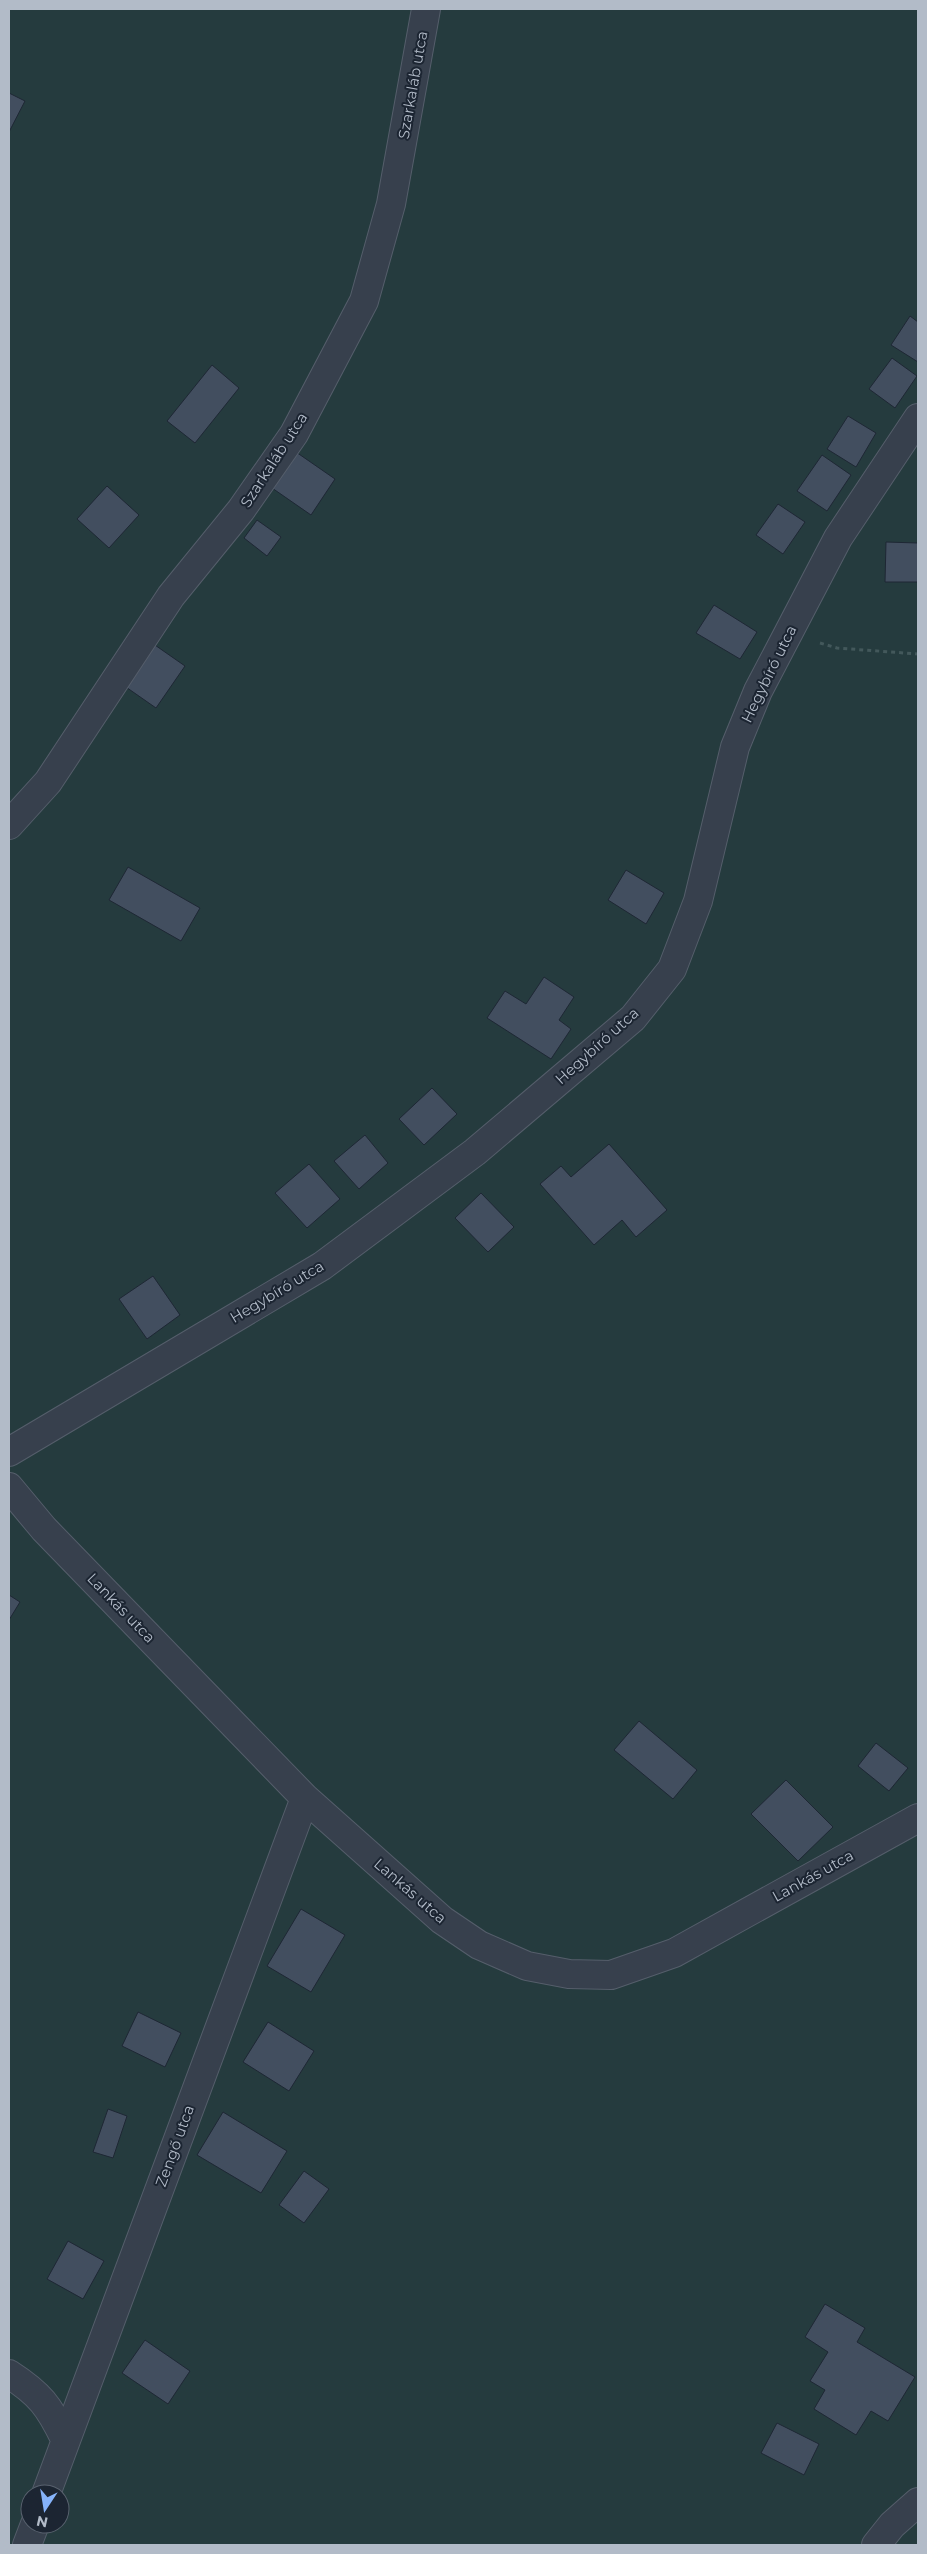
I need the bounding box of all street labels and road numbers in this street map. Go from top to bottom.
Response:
street label: Szarkaláb utca [394,29,431,140]
street label: Szarkaláb utca [236,409,311,511]
street label: Hegybíró utca [737,622,800,726]
street label: Hegybíró utca [551,1003,642,1088]
street label: Hegybíró utca [226,1256,327,1327]
street label: Lankás utca [83,1569,159,1647]
street label: Lankás utca [769,1845,857,1906]
street label: Lankás utca [370,1854,450,1927]
street label: Zengő utca [151,2102,198,2189]

